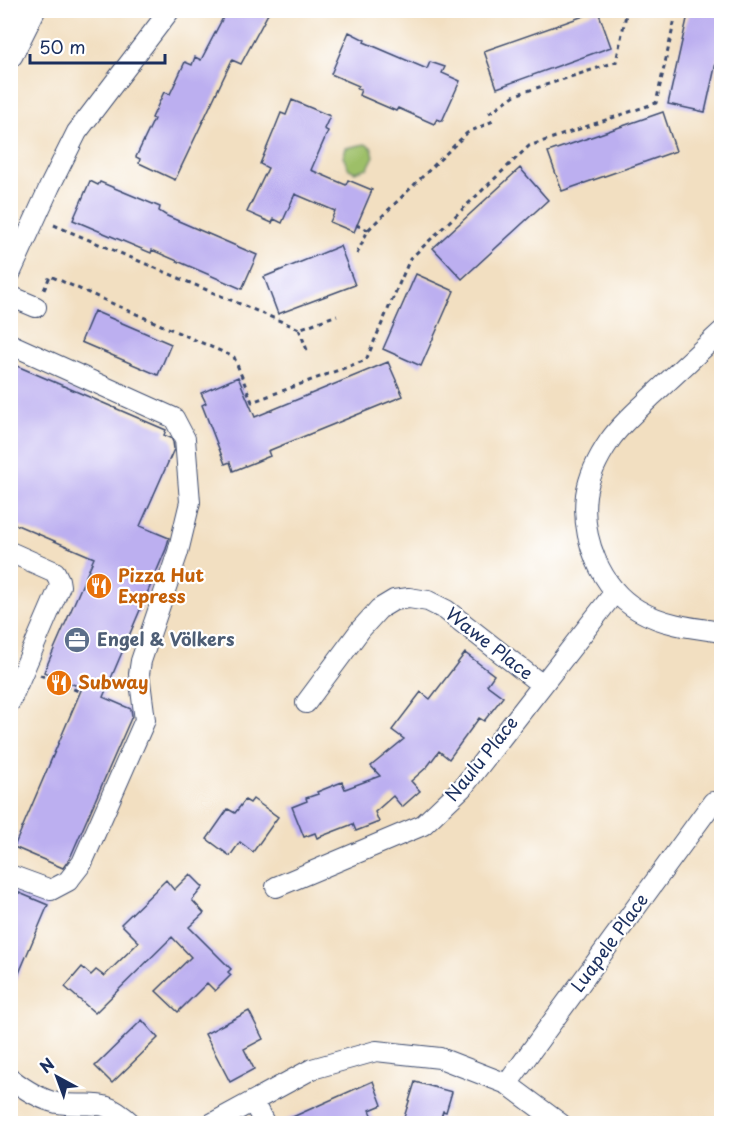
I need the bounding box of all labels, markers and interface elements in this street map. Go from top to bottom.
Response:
scale bar [30,27,165,65]
text: 50 m [39,33,86,60]
place label: Pizza Hut Express [118,561,205,609]
restaurant icon: Pizza Hut Express [84,571,114,601]
street label: Wawe Place [440,600,539,686]
office icon: Engel & Völkers [62,625,92,655]
place label: Engel & Völkers [97,625,235,652]
restaurant icon: Subway [44,668,74,698]
place label: Subway [78,668,148,695]
street label: Naulu Place [438,710,524,807]
street label: Luapele Place [564,887,654,997]
north arrow [27,1047,87,1107]
text: N [34,1052,59,1078]

